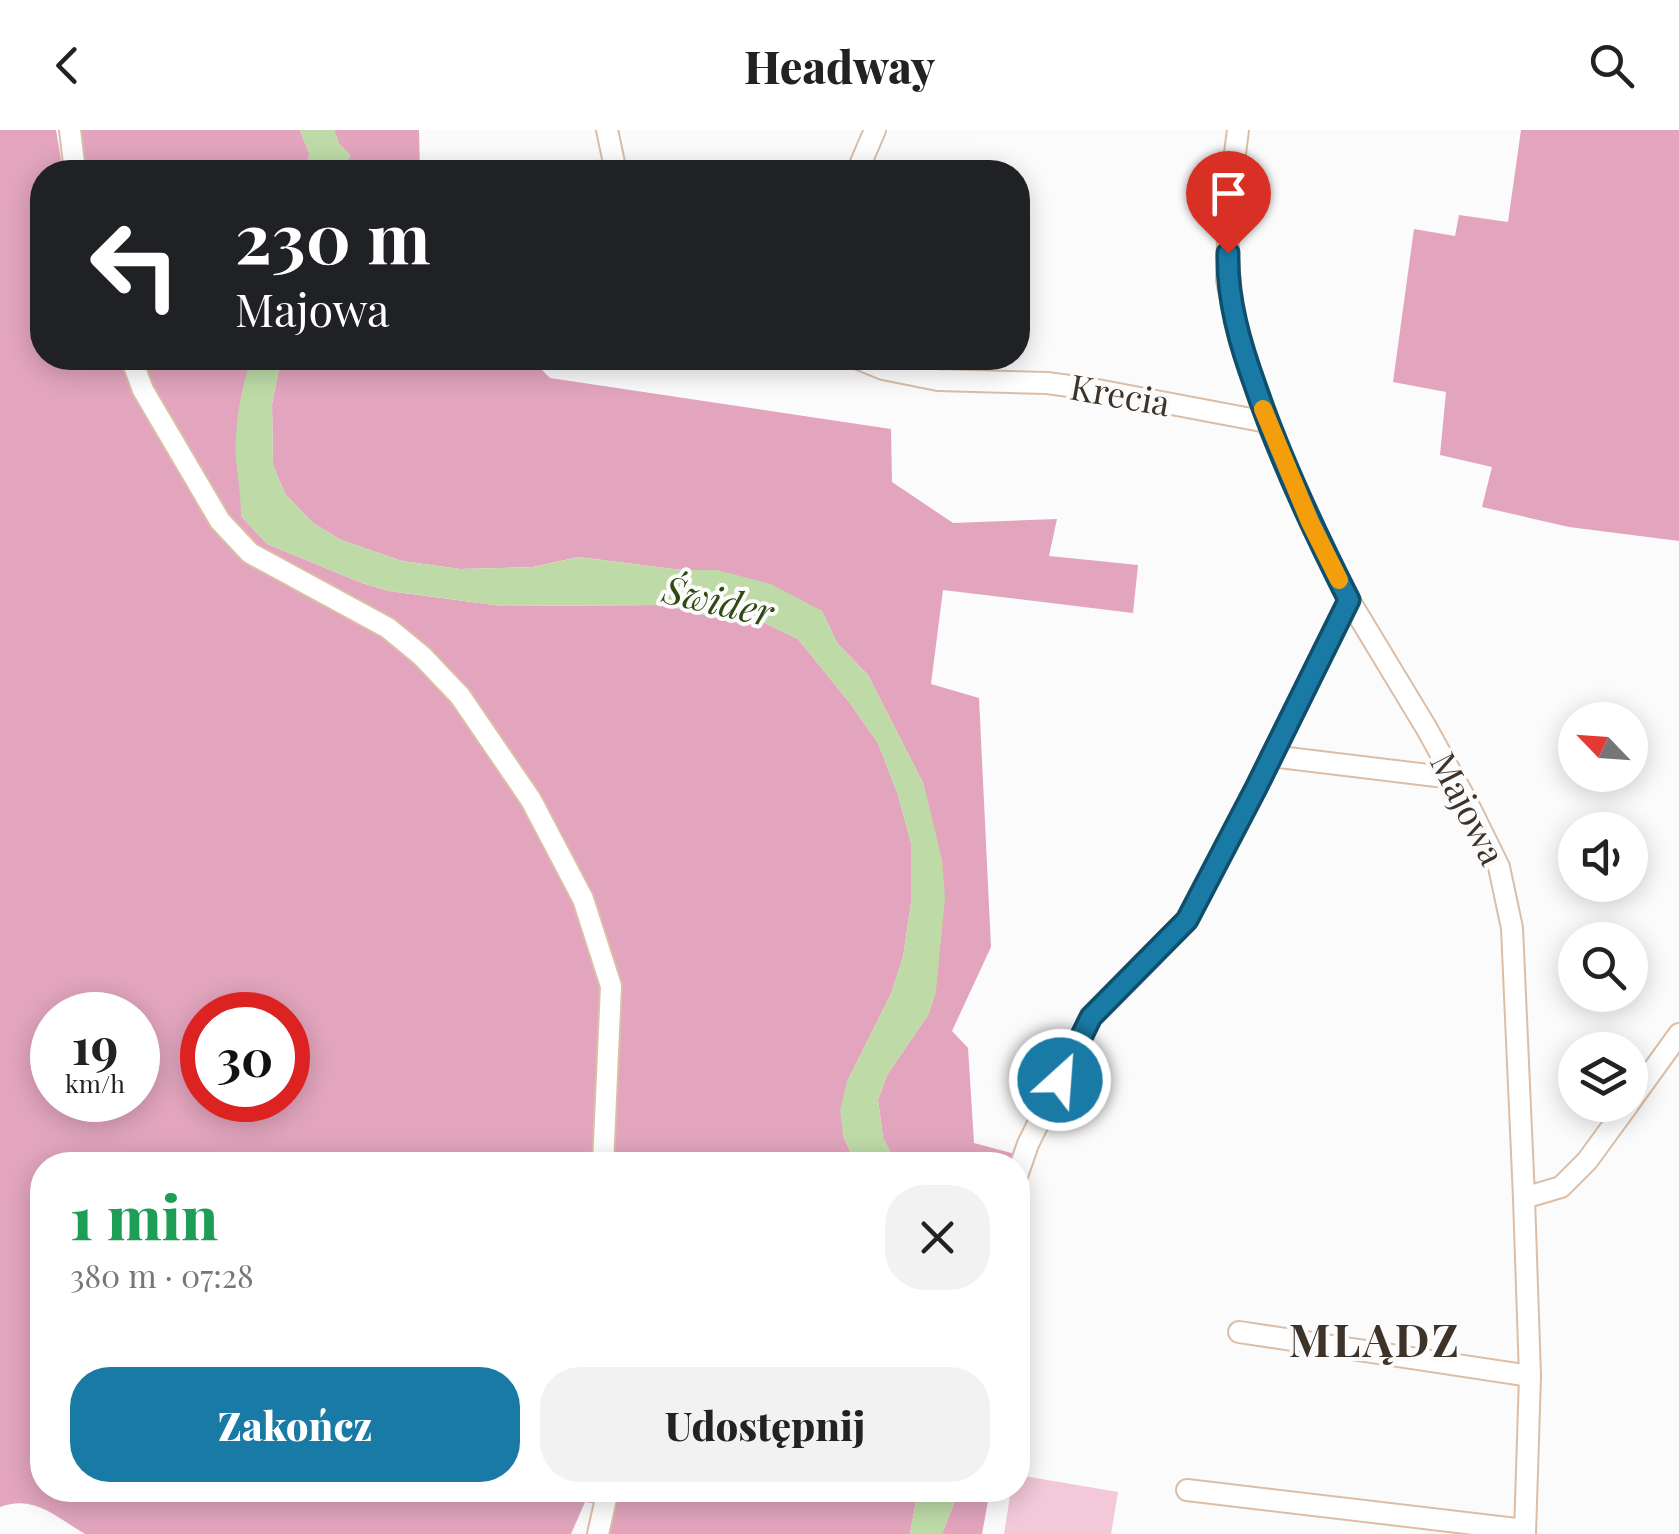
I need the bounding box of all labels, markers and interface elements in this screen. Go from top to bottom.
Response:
text: Headway [744,35,935,95]
icon: back [40,38,95,93]
icon: search [1584,38,1639,93]
pin [1186,151,1271,254]
icon: arrive [1201,166,1256,221]
text: 230 m [235,188,431,282]
icon: left [70,200,200,330]
text: Majowa [235,278,390,338]
street label: Krecia [1067,362,1174,425]
water label: Świder [657,562,780,637]
north arrow [1558,702,1648,792]
map controls [1558,702,1648,1122]
street label: Majowa [1421,744,1518,873]
button: sound [1558,812,1648,902]
button: search [1558,922,1648,1012]
speed limit sign: 30 [180,992,310,1122]
text: 19 [72,1011,118,1078]
position arrow [1008,1028,1112,1132]
button: layers [1558,1032,1648,1122]
text: km/h [65,1066,125,1099]
text: 1 min [70,1175,218,1255]
button: close [885,1185,990,1290]
text: 380 m · 07:28 [70,1253,254,1296]
district label: MLĄDZ [1289,1308,1461,1368]
button: Zakończ [70,1367,520,1482]
button: Udostępnij [540,1367,990,1482]

